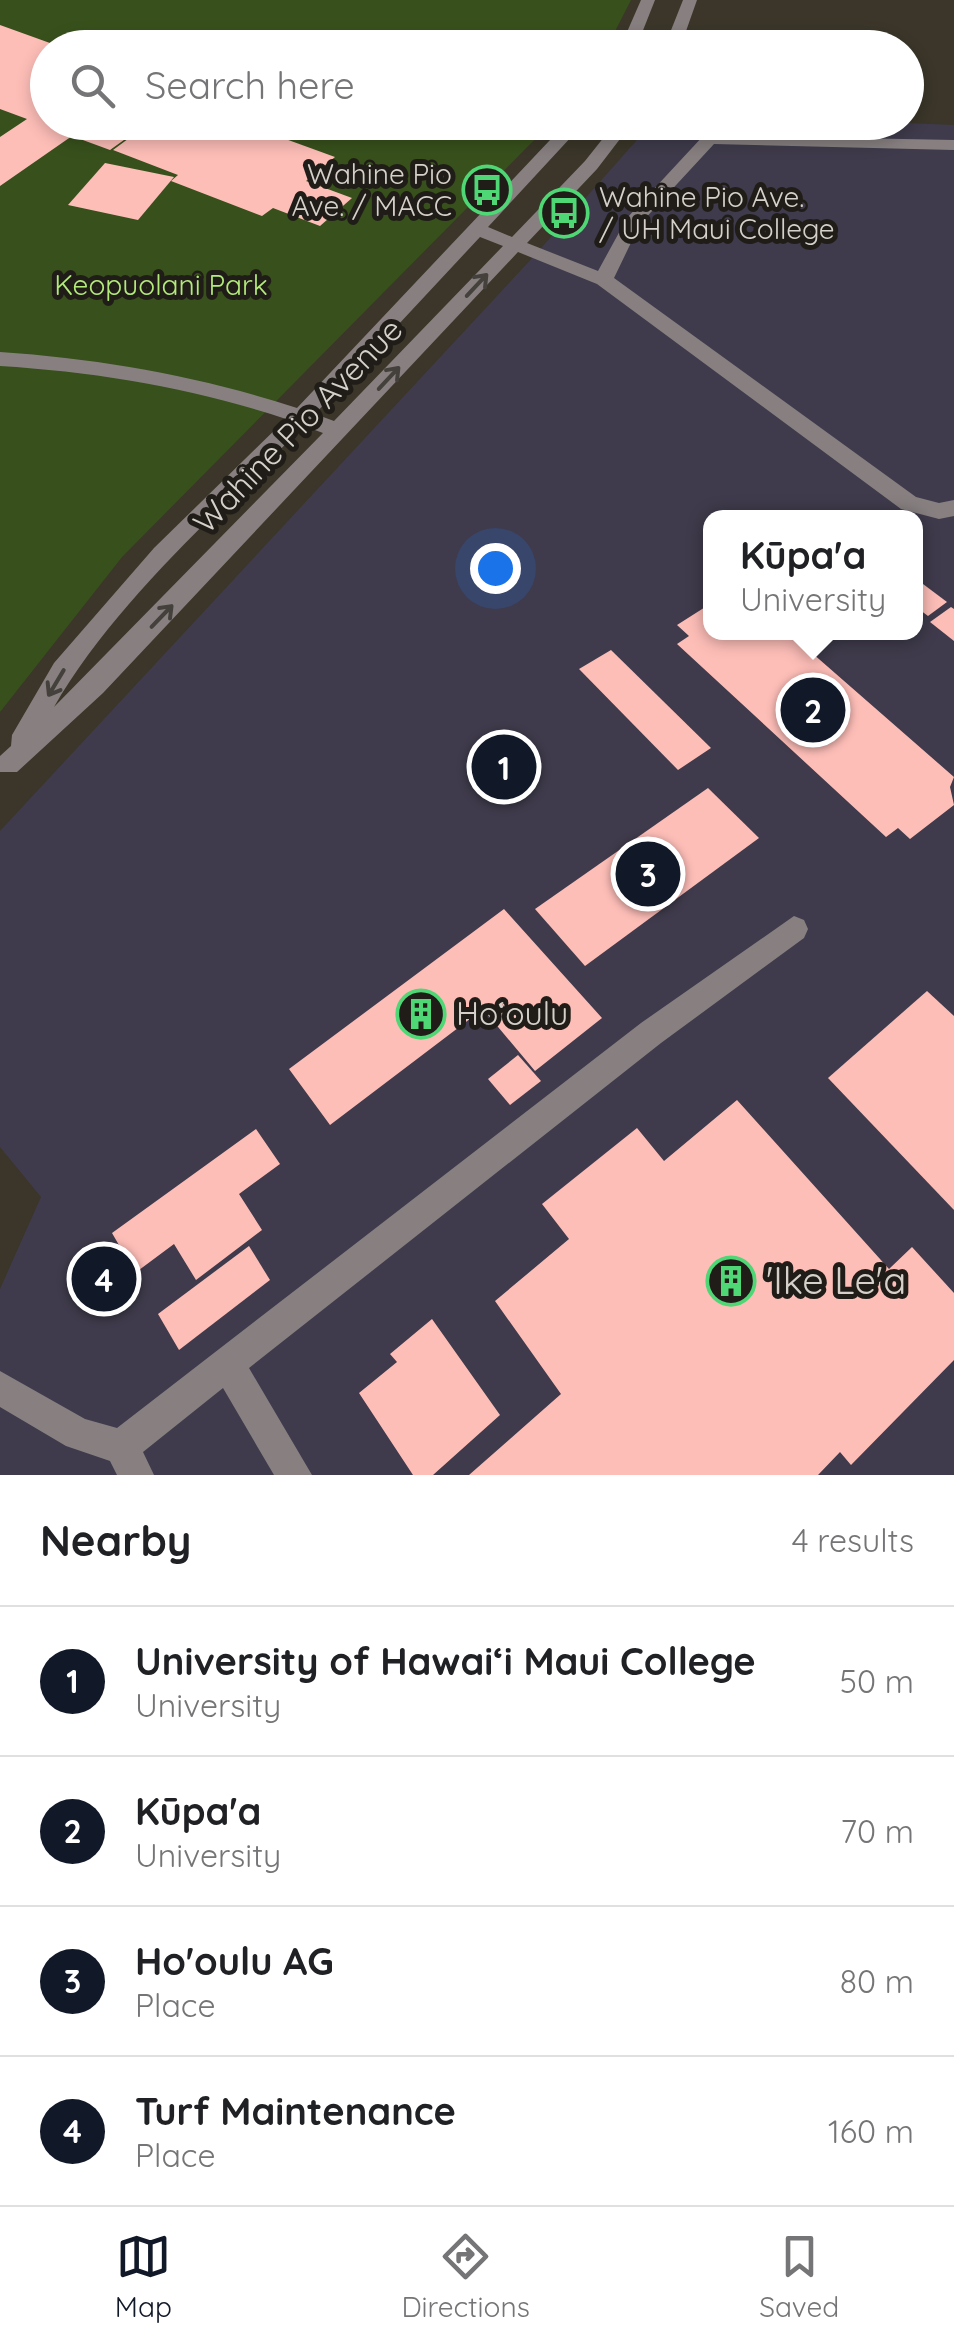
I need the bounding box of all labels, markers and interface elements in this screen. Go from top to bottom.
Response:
search box [30,30,924,140]
icon: search [65,58,120,113]
text: Search here [145,61,355,109]
place label: Wahine Pio Ave. / MACC [292,156,452,223]
bus stop icon: Wahine Pio Ave. / MACC [461,164,513,216]
place label: Wahine Pio Ave. / UH Maui College [599,179,835,246]
bus stop icon: Wahine Pio Ave. / UH Maui College [538,187,590,239]
park label: Keopuolani Park [54,267,268,302]
one-way arrow [465,274,489,298]
street label: Wahine Pio Avenue [184,309,410,541]
one-way arrow [377,367,401,391]
popup [703,510,923,640]
text: Kūpa'a [740,531,866,579]
your location [470,543,521,594]
text: University [740,579,886,619]
one-way arrow [150,604,173,629]
one-way arrow [46,668,66,697]
pin: 2 [780,672,846,748]
pin: 1 [472,730,536,804]
pin: 3 [616,836,680,912]
building icon: Ho‘oulu [395,988,447,1040]
place label: Ho‘oulu [456,993,568,1033]
pin: 4 [72,1242,136,1316]
building icon: 'Ike Le'a [705,1255,757,1307]
place label: 'Ike Le'a [766,1256,906,1304]
text: Nearby [40,1514,191,1567]
text: 4 results [792,1520,914,1560]
text: University of Hawai‘i Maui College [135,1637,756,1685]
text: 1 [66,1661,79,1701]
text: 50 m [840,1661,914,1701]
text: University [135,1685,281,1725]
text: Kūpa'a [135,1787,261,1835]
text: 2 [63,1811,82,1851]
text: 70 m [841,1811,914,1851]
text: University [135,1835,281,1875]
text: Ho'oulu AG [135,1937,334,1985]
text: 3 [64,1961,81,2001]
text: 80 m [840,1961,914,2001]
text: Place [135,1985,215,2025]
text: Turf Maintenance [135,2087,456,2135]
text: 4 [63,2111,82,2151]
text: 160 m [828,2111,914,2151]
text: Place [135,2135,215,2175]
tab: Map [115,2229,172,2324]
tab: Directions [401,2229,530,2324]
tab: Saved [759,2229,839,2324]

